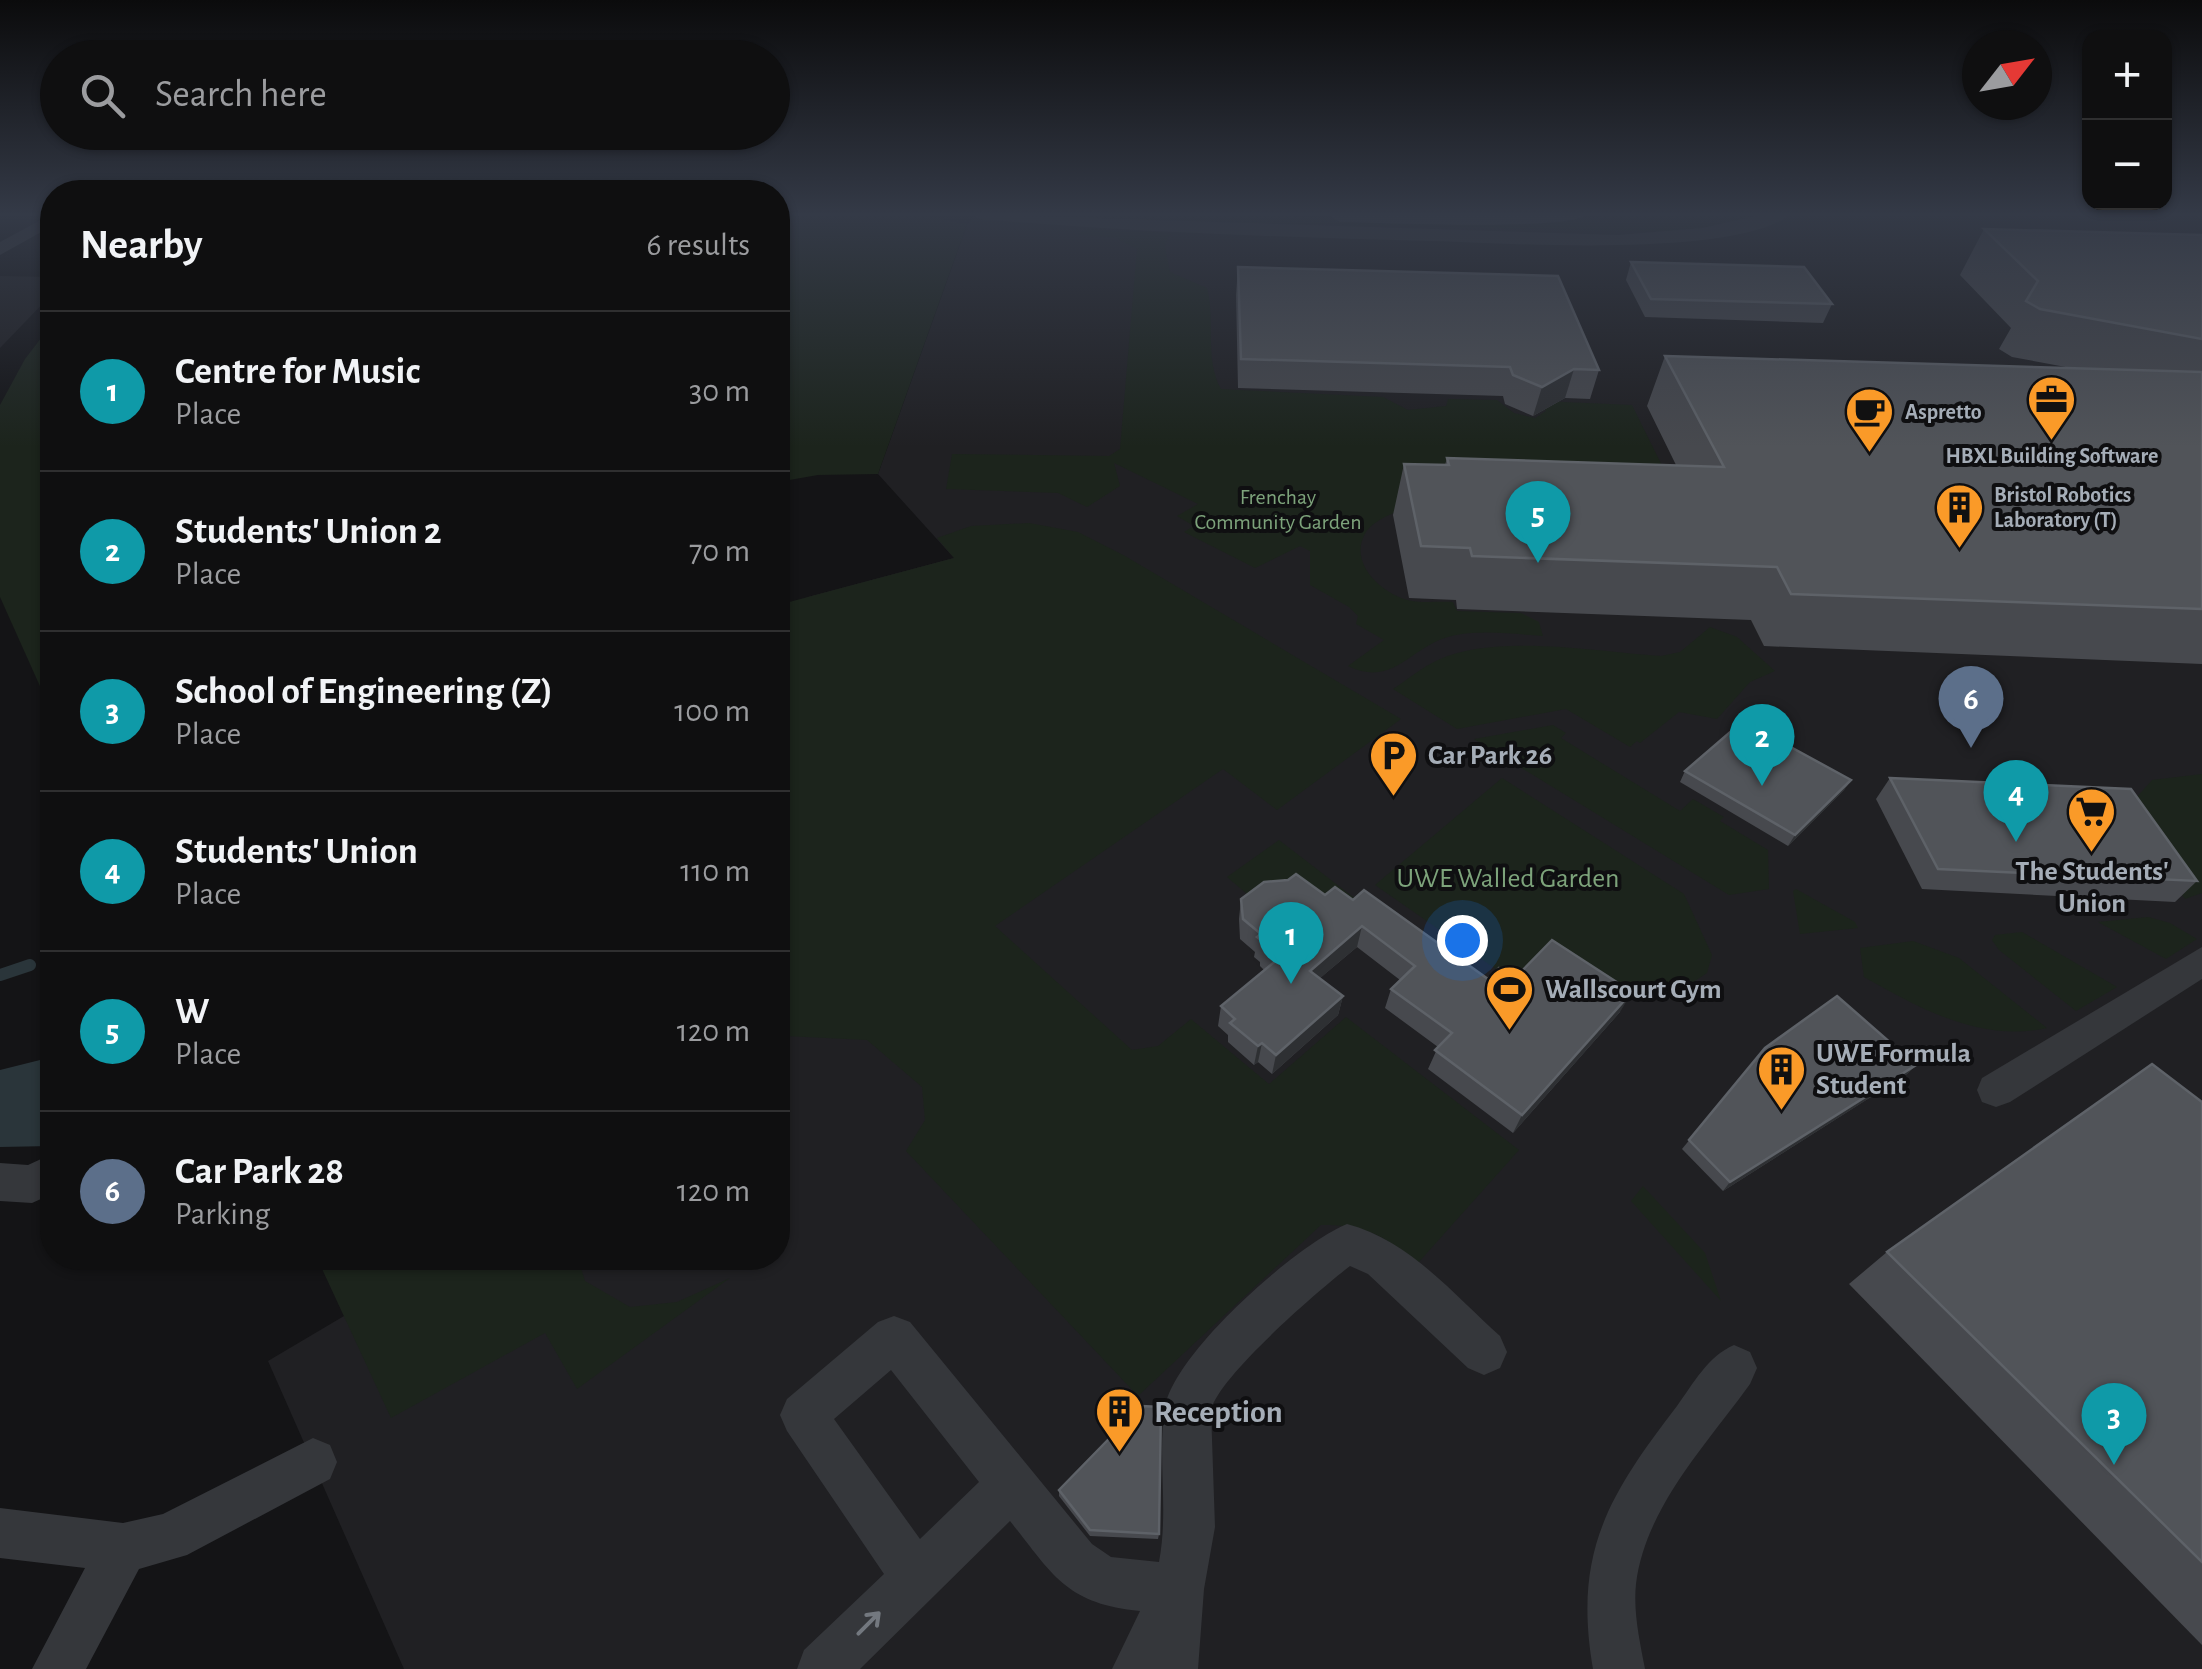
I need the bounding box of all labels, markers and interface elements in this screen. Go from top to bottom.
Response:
north arrow [1962,30,2052,120]
map controls [2082,30,2172,210]
button: + [2082,30,2172,120]
search box [40,40,790,150]
icon: search [75,68,130,123]
text: Search here [155,76,327,114]
button: − [2082,120,2172,210]
text: Nearby [80,224,203,266]
text: 6 results [647,229,750,261]
text: Centre for Music [175,353,420,391]
office icon: HBXL Building Software [2026,374,2078,442]
text: 1 [107,375,118,407]
text: 30 m [689,375,750,407]
cafe icon: Aspretto [1844,386,1896,454]
text: Place [175,398,241,430]
place label: Aspretto [1905,401,1982,423]
place label: HBXL Building Software [1946,445,2158,467]
pin: 5 [1506,480,1570,563]
building icon: Bristol Robotics Laboratory (T) [1933,482,1985,550]
place label: Bristol Robotics Laboratory (T) [1994,484,2131,532]
park label: Frenchay Community Garden [1194,486,1362,533]
text: Students' Union 2 [175,513,442,551]
text: 2 [105,535,120,567]
text: 70 m [689,535,750,567]
text: Place [175,558,241,590]
pin: 6 [1938,666,2004,748]
text: School of Engineering (Z) [175,673,553,711]
text: 3 [106,695,119,727]
text: 100 m [674,695,750,727]
pin: 2 [1730,704,1794,786]
text: Place [175,718,241,750]
parking icon: Car Park 26 [1367,730,1419,798]
place label: Car Park 26 [1428,742,1552,770]
pin: 4 [1984,760,2048,842]
supermarket icon: The Students' Union [2066,786,2118,854]
text: Students' Union [175,833,418,871]
text: 4 [104,855,121,887]
text: 110 m [680,855,750,887]
place label: The Students' Union [2015,858,2169,918]
park label: UWE Walled Garden [1397,865,1620,893]
text: Place [175,878,241,910]
pin: 1 [1258,902,1324,984]
your location [1437,915,1488,966]
sports icon: Wallscourt Gym [1484,964,1536,1032]
place label: Wallscourt Gym [1545,976,1722,1004]
text: W [175,993,209,1031]
text: 5 [106,1015,119,1047]
text: 120 m [677,1015,750,1047]
text: Place [175,1038,241,1070]
place label: UWE Formula Student [1816,1040,1971,1100]
building icon: UWE Formula Student [1755,1044,1807,1112]
text: Car Park 28 [175,1153,344,1191]
text: 6 [105,1175,120,1207]
text: 120 m [677,1175,750,1207]
text: Parking [175,1198,270,1230]
pin: 3 [2082,1382,2146,1465]
building icon: Reception [1093,1386,1145,1454]
place label: Reception [1154,1396,1283,1428]
one-way arrow [857,1611,881,1635]

